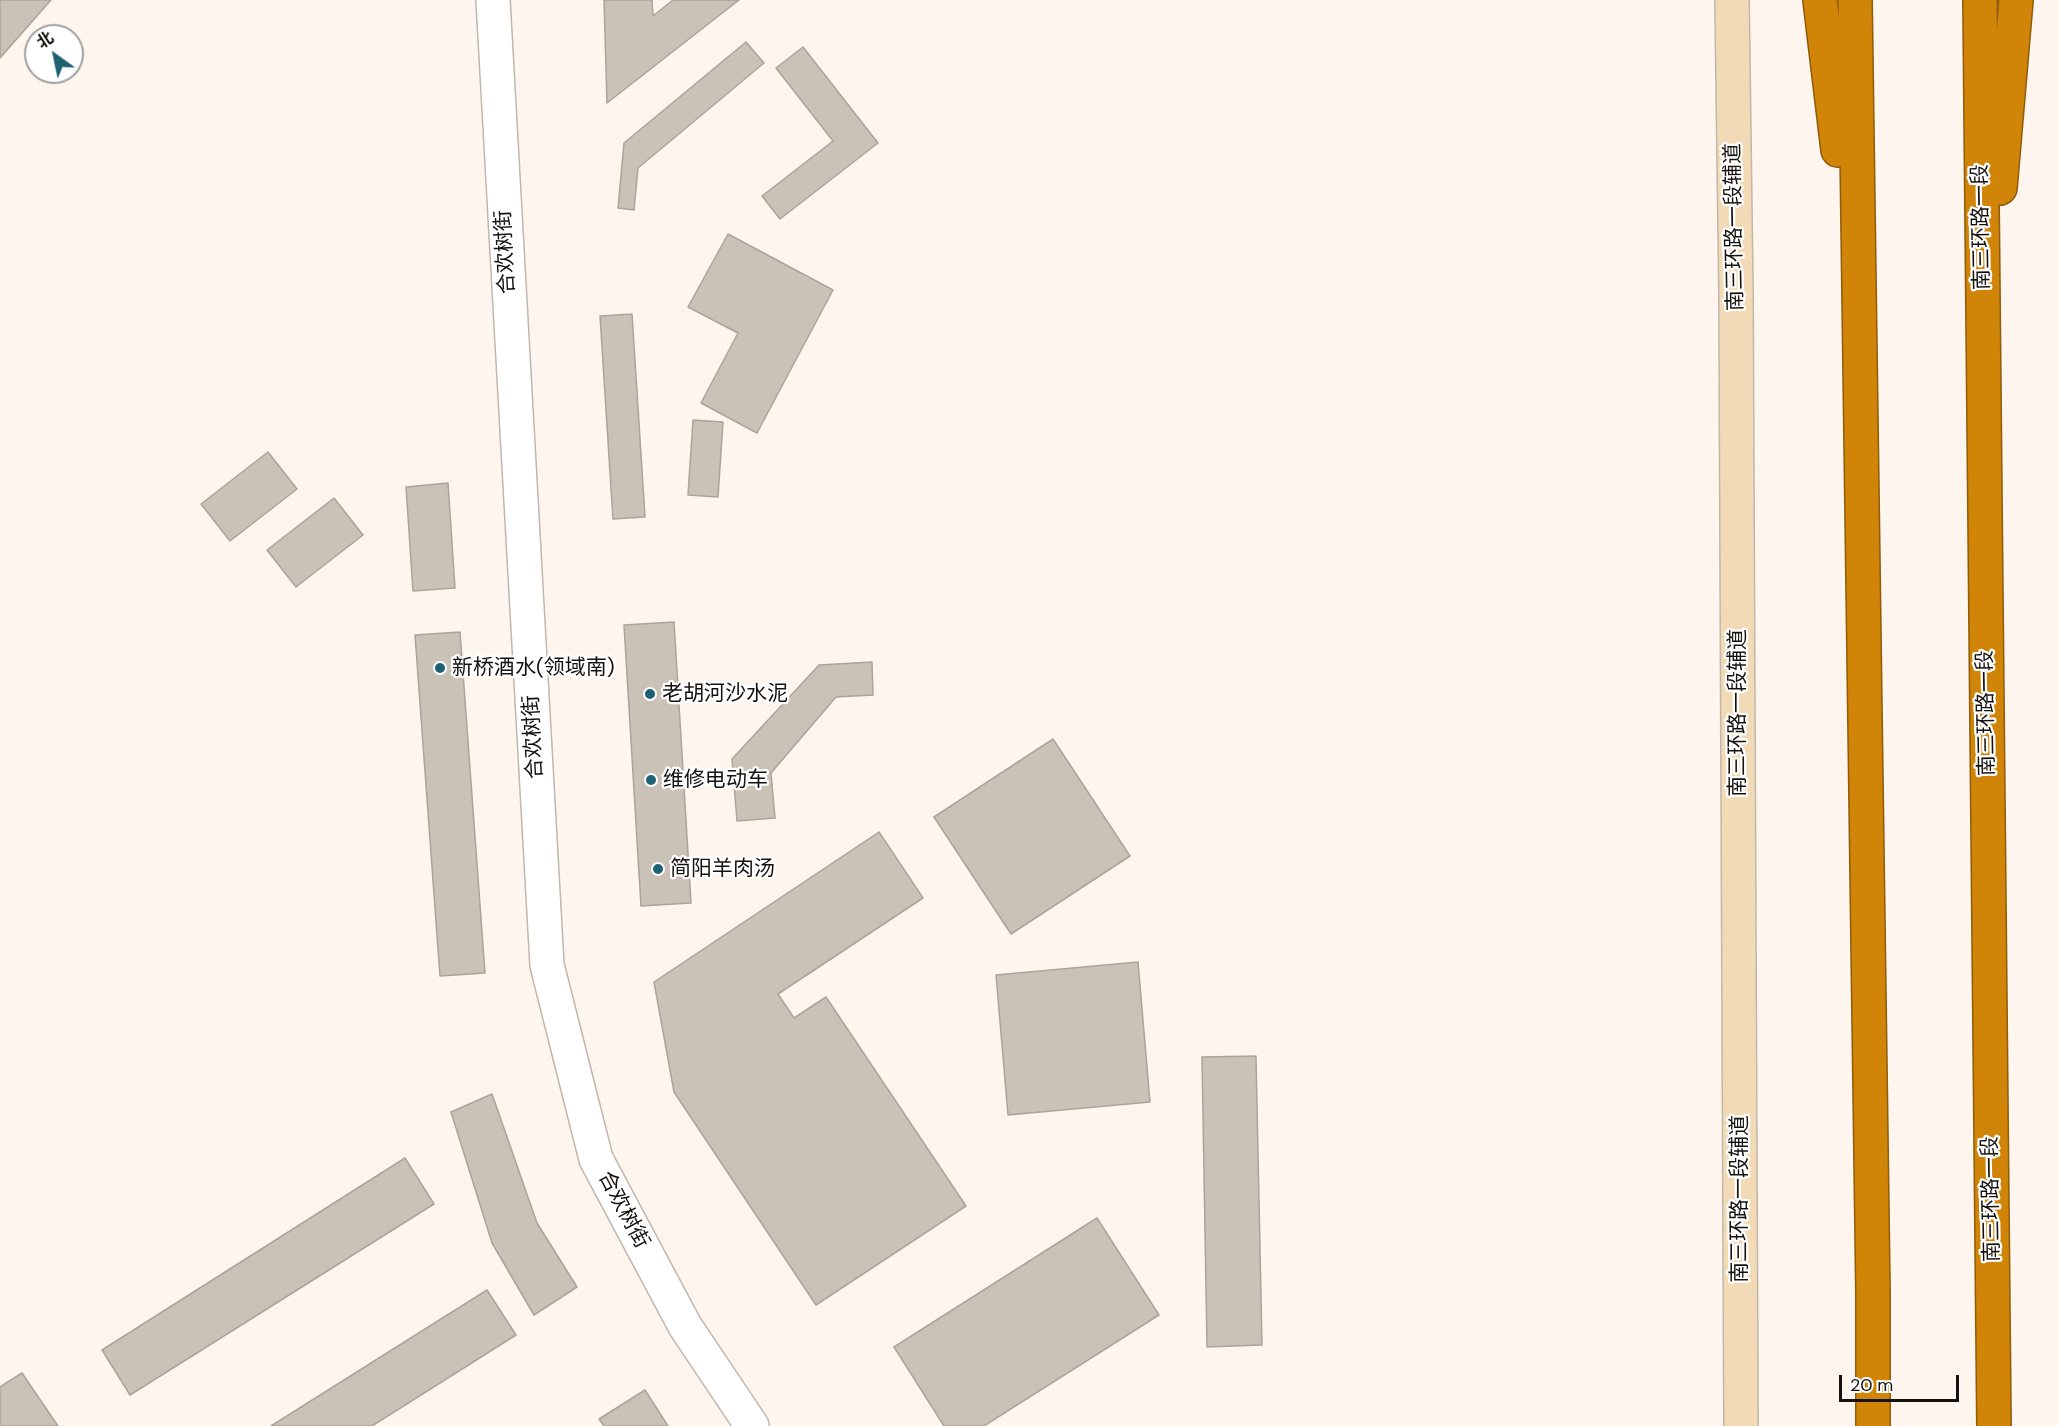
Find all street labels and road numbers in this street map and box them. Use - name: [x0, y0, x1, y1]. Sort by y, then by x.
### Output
- street label: 南三环路一段辅道: [1721, 143, 1749, 311]
- street label: 南三环路一段: [1968, 164, 1996, 290]
- street label: 合欢树街: [491, 209, 521, 295]
- street label: 南三环路一段辅道: [1725, 629, 1751, 797]
- street label: 南三环路一段: [1973, 650, 2001, 776]
- street label: 合欢树街: [519, 694, 549, 780]
- street label: 南三环路一段辅道: [1727, 1115, 1753, 1283]
- street label: 南三环路一段: [1978, 1136, 2006, 1262]
- street label: 合欢树街: [592, 1167, 654, 1253]

